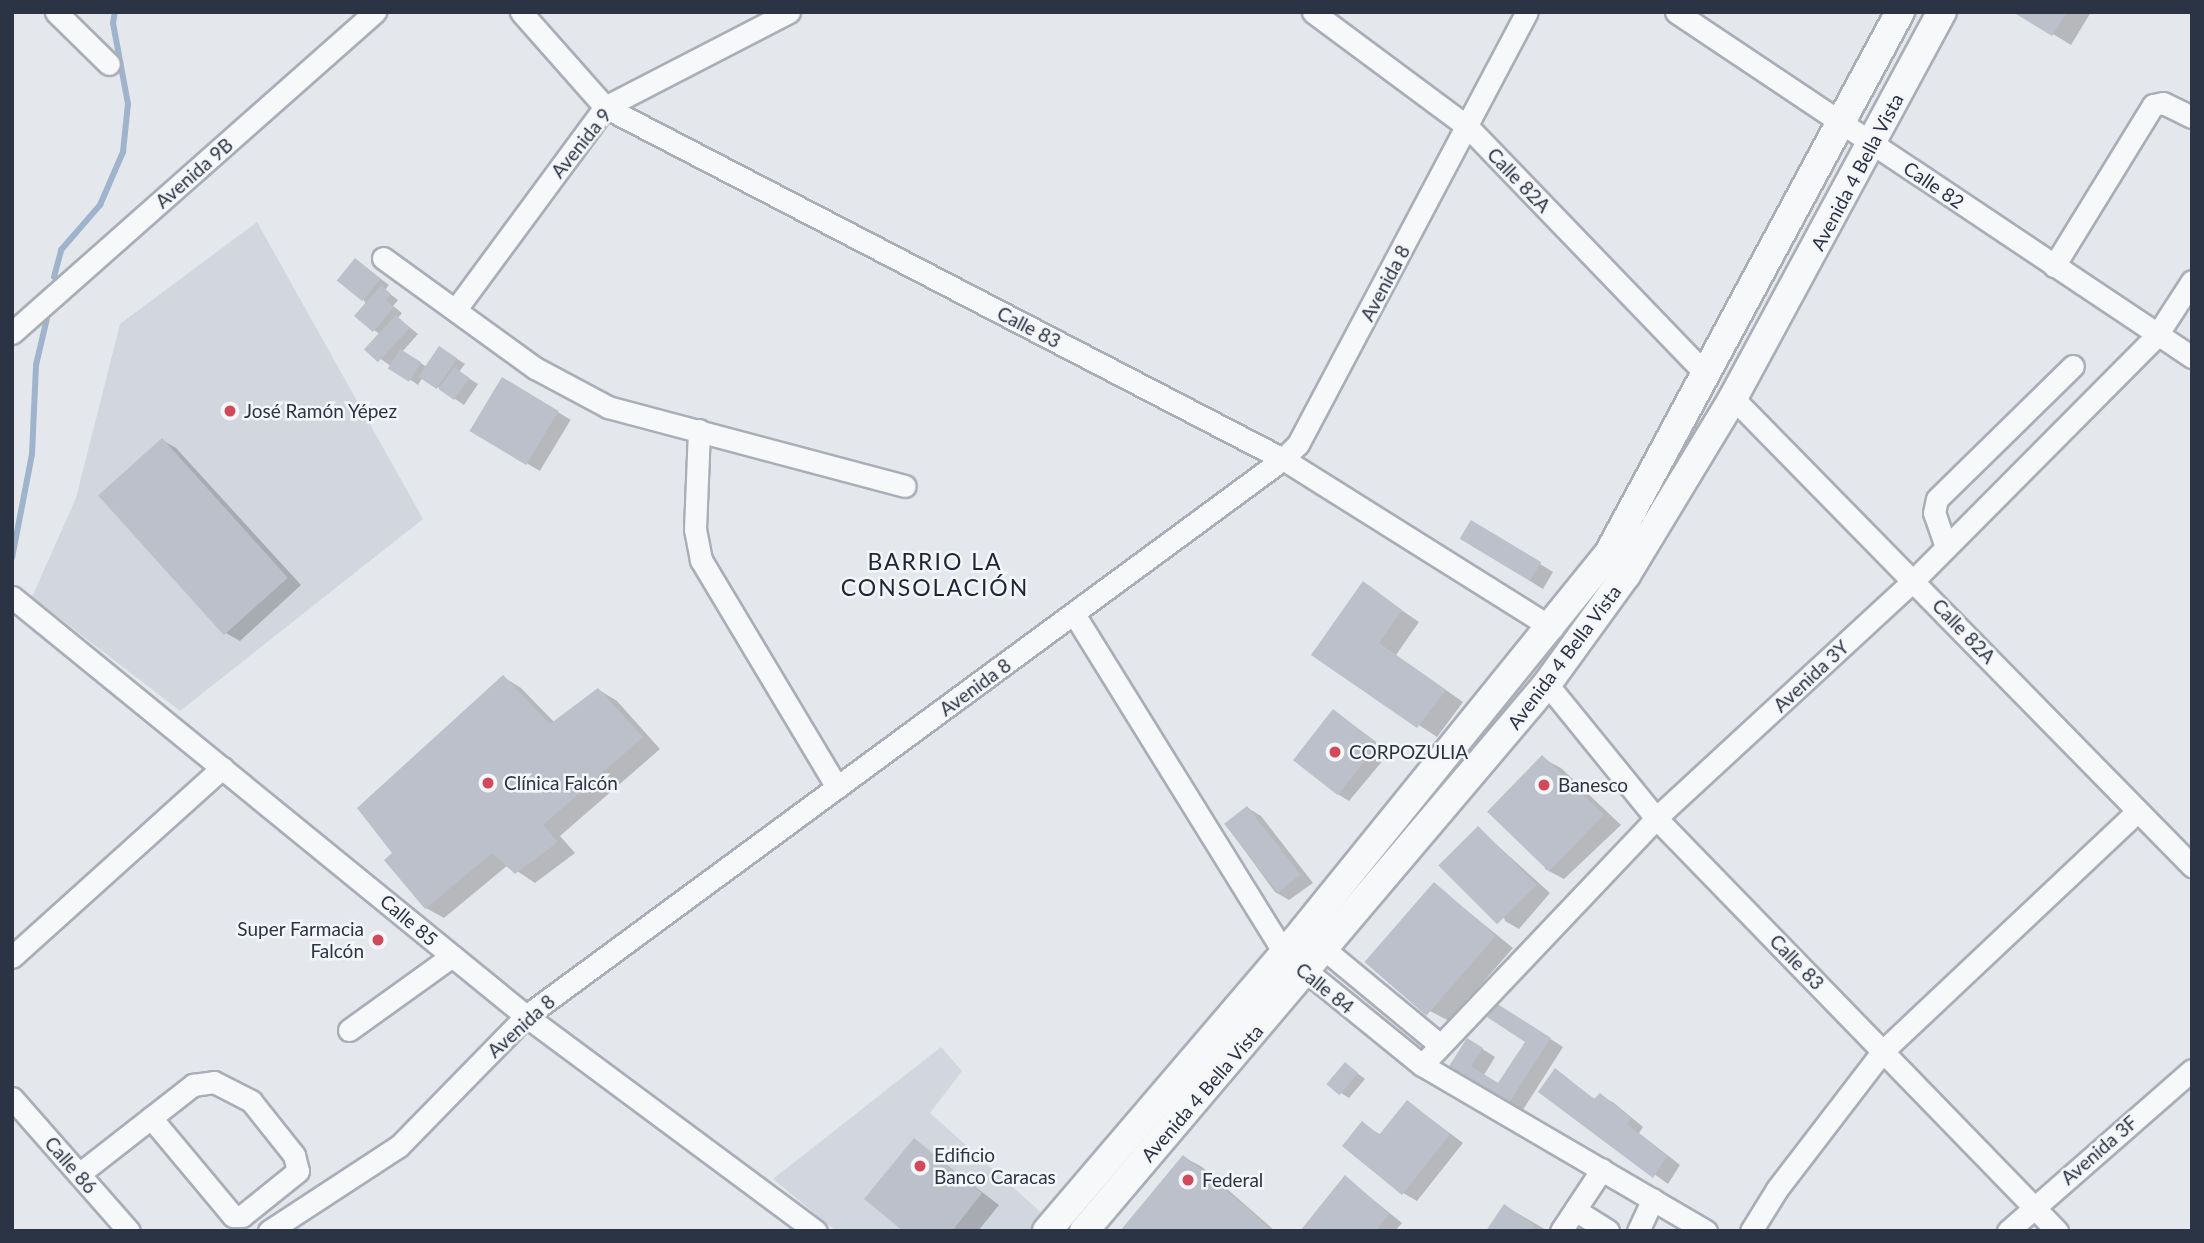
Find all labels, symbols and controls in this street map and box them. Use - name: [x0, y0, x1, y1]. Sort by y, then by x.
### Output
- street label: Avenida 4 Bella Vista: [1806, 89, 1908, 255]
- street label: Avenida 9: [546, 104, 616, 182]
- street label: Avenida 9B: [151, 133, 237, 213]
- street label: Calle 82A: [1483, 143, 1555, 217]
- street label: Calle 82: [1899, 157, 1969, 213]
- street label: Avenida 8: [1355, 241, 1415, 325]
- street label: Calle 83: [994, 301, 1064, 353]
- place label: José Ramón Yépez: [244, 400, 398, 422]
- marker: José Ramón Yépez: [222, 403, 238, 419]
- district label: BARRIO LA CONSOLACIÓN: [842, 547, 1028, 601]
- street label: Avenida 4 Bella Vista: [1502, 580, 1626, 734]
- street label: Calle 82A: [1928, 594, 2000, 668]
- street label: Avenida 3Y: [1769, 635, 1853, 717]
- street label: Avenida 8: [935, 653, 1015, 721]
- place label: CORPOZULIA: [1349, 741, 1468, 763]
- marker: CORPOZULIA: [1327, 744, 1343, 760]
- place label: Clínica Falcón: [504, 772, 618, 794]
- marker: Clínica Falcón: [478, 773, 498, 793]
- place label: Banesco: [1558, 774, 1628, 796]
- marker: Banesco: [1536, 777, 1552, 793]
- street label: Calle 85: [376, 889, 442, 951]
- place label: Super Farmacia Falcón: [237, 918, 364, 962]
- street label: Calle 83: [1765, 930, 1829, 994]
- marker: Super Farmacia Falcón: [370, 932, 386, 948]
- street label: Calle 84: [1291, 958, 1359, 1018]
- street label: Avenida 8: [483, 990, 559, 1062]
- street label: Avenida 4 Bella Vista: [1136, 1019, 1268, 1167]
- street label: Avenida 3F: [2056, 1111, 2142, 1189]
- street label: Calle 86: [40, 1132, 102, 1198]
- place label: Edificio Banco Caracas: [934, 1144, 1056, 1188]
- marker: Edificio Banco Caracas: [912, 1158, 928, 1174]
- place label: Federal: [1202, 1169, 1263, 1191]
- marker: Federal: [1180, 1172, 1196, 1188]

